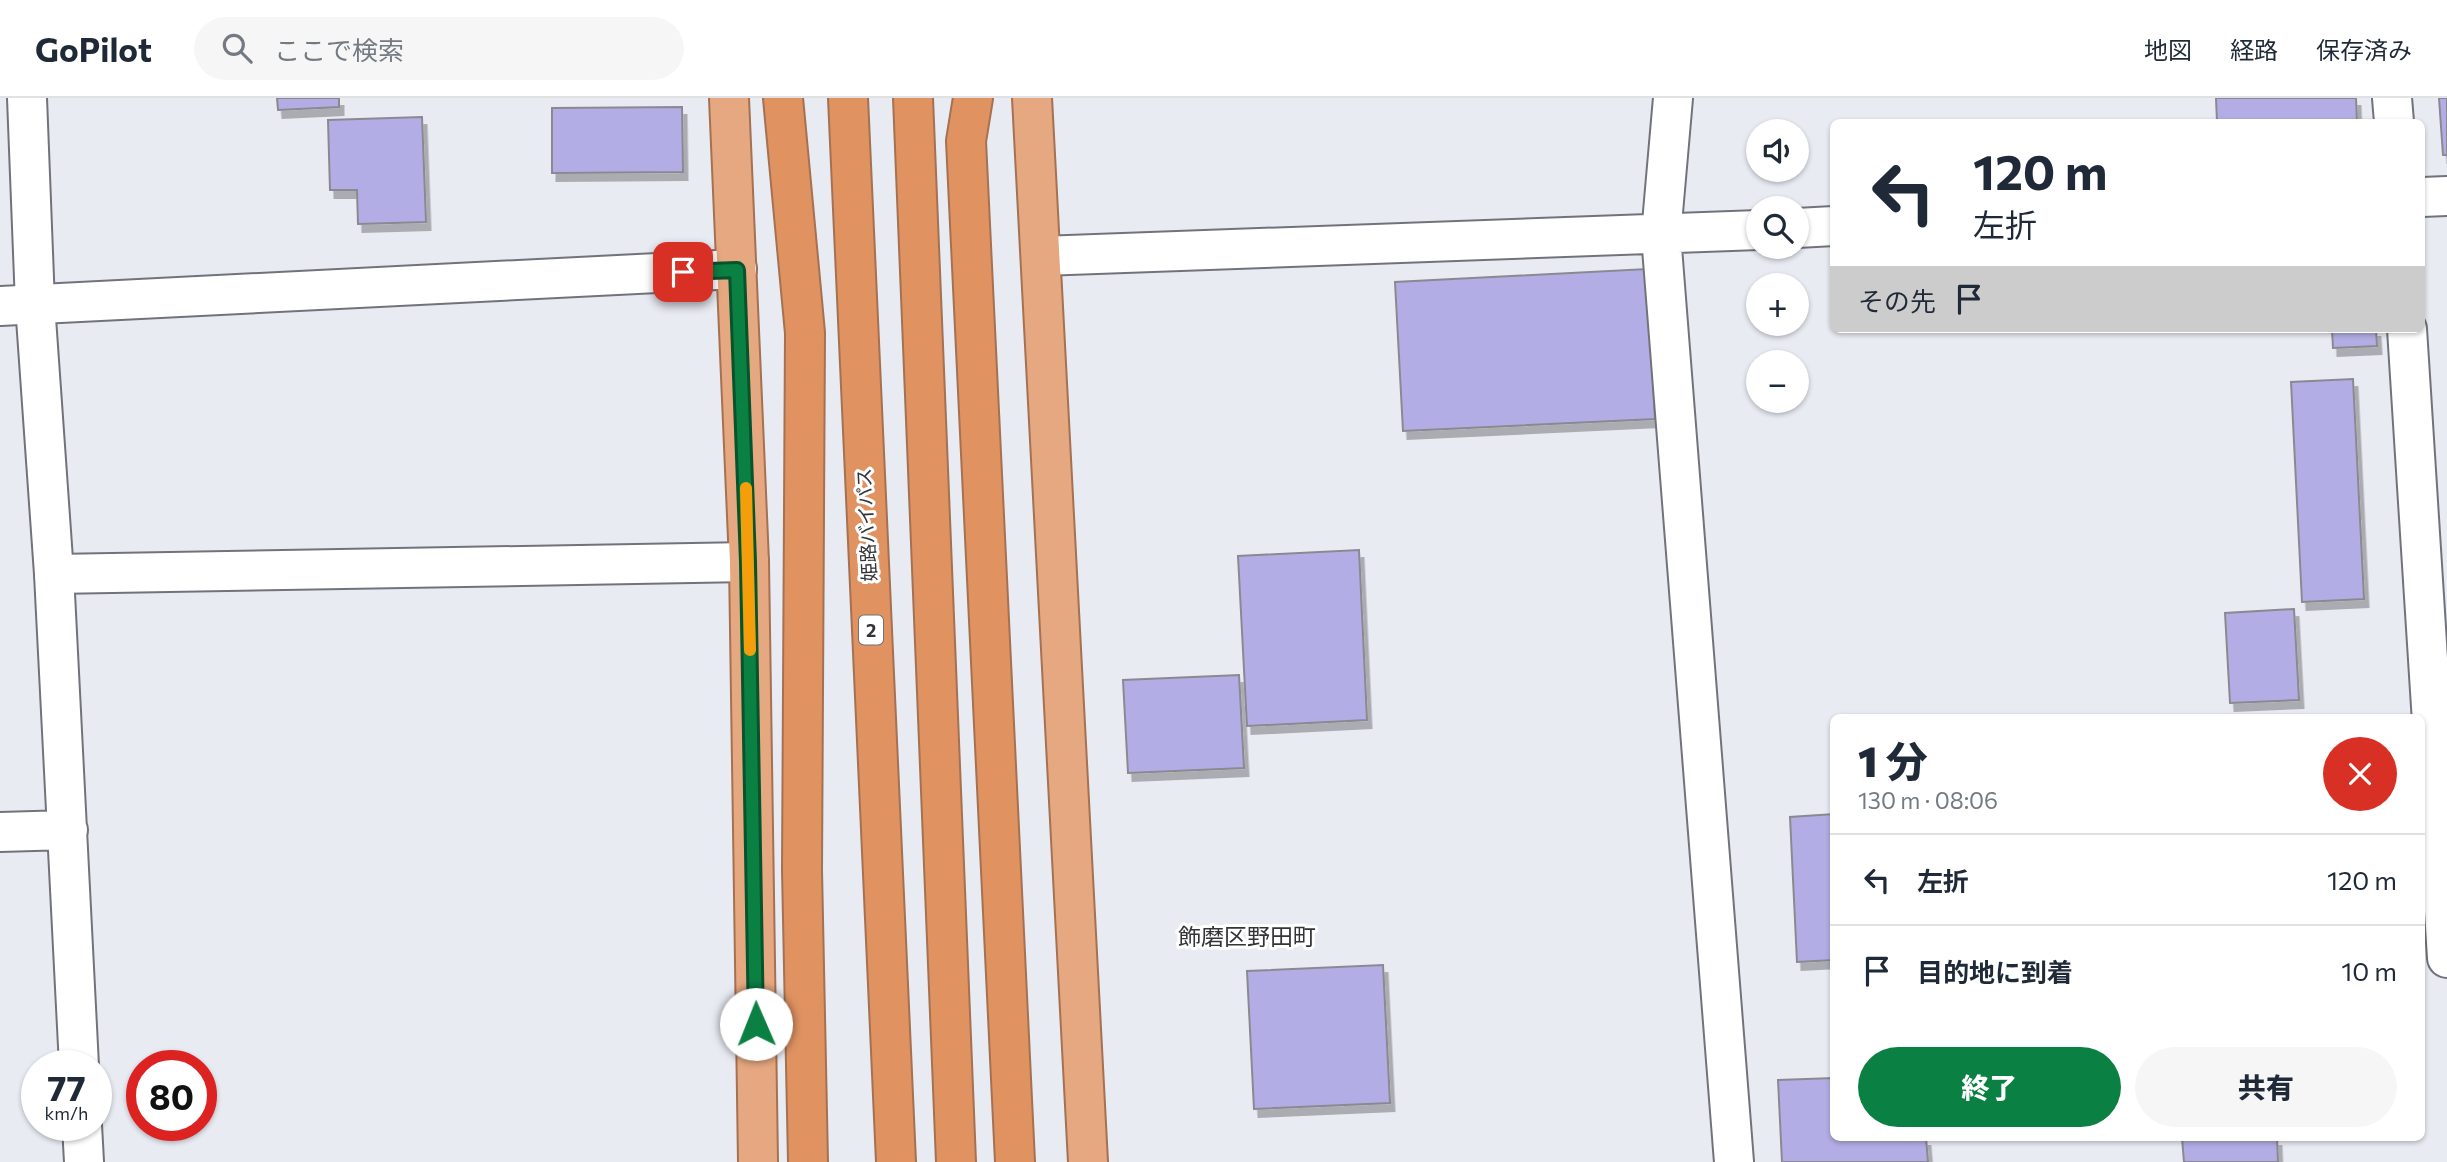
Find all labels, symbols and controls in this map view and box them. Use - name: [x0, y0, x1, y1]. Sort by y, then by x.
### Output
- search box: [194, 17, 684, 80]
- text: GoPilot: [35, 28, 152, 69]
- icon: search: [218, 29, 256, 67]
- text: ここで検索: [274, 34, 404, 65]
- text: 地図: [2144, 35, 2192, 64]
- text: 経路: [2230, 35, 2278, 64]
- text: 保存済み: [2316, 35, 2412, 64]
- map controls: [1746, 119, 1809, 413]
- button: sound: [1746, 119, 1809, 182]
- text: 120 m: [1973, 140, 2107, 200]
- icon: left: [1858, 147, 1949, 238]
- button: search: [1746, 196, 1809, 259]
- text: 左折: [1973, 204, 2037, 244]
- pin: [653, 242, 713, 302]
- icon: arrive: [664, 253, 702, 291]
- button: +: [1746, 273, 1809, 336]
- icon: arrive: [1950, 280, 1988, 318]
- text: その先: [1858, 285, 1936, 316]
- button: −: [1746, 350, 1809, 413]
- street label: 姫路バイパス: [852, 468, 880, 582]
- road number: 2: [859, 616, 883, 644]
- text: 1 分: [1858, 734, 1928, 786]
- button: close: [2323, 737, 2397, 811]
- text: 130 m · 08:06: [1858, 786, 1998, 814]
- icon: left: [1858, 861, 1896, 899]
- text: 120 m: [2327, 864, 2397, 895]
- text: 左折: [1917, 865, 1969, 896]
- district label: 飾磨区野田町: [1178, 922, 1316, 950]
- icon: arrive: [1858, 952, 1896, 990]
- text: 10 m: [2341, 955, 2397, 986]
- text: 目的地に到着: [1917, 956, 2073, 987]
- position arrow: [719, 987, 793, 1061]
- button: 終了: [1858, 1047, 2121, 1127]
- button: 共有: [2135, 1047, 2397, 1127]
- speed limit sign: 80: [126, 1050, 217, 1141]
- text: 77: [47, 1065, 86, 1108]
- text: km/h: [45, 1102, 88, 1124]

